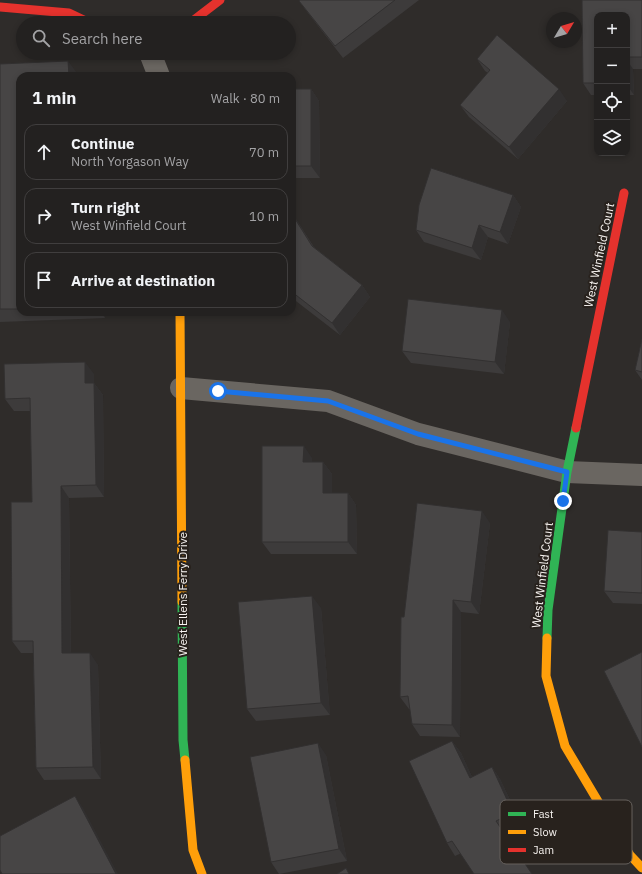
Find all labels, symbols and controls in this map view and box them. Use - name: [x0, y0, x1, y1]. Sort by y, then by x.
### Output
- north arrow: [546, 12, 582, 48]
- map controls: [594, 12, 630, 156]
- button: +: [594, 12, 630, 48]
- search box: [16, 16, 296, 60]
- icon: search: [30, 27, 52, 49]
- text: Search here: [62, 29, 142, 48]
- button: −: [594, 48, 630, 84]
- button: locate: [594, 84, 630, 120]
- text: 1 min: [32, 87, 76, 109]
- text: Walk · 80 m: [211, 90, 280, 107]
- button: layers: [594, 120, 630, 156]
- text: Continue: [71, 134, 135, 153]
- icon: ahead: [33, 141, 55, 163]
- text: 70 m: [249, 144, 279, 161]
- text: North Yorgason Way: [71, 153, 189, 170]
- text: Turn right: [71, 198, 140, 217]
- street label: West Winfield Court: [581, 201, 617, 309]
- icon: right: [33, 205, 55, 227]
- text: 10 m: [249, 208, 279, 225]
- text: West Winfield Court: [71, 217, 186, 234]
- icon: arrive: [33, 269, 55, 291]
- text: Arrive at destination: [71, 271, 215, 290]
- route start: [209, 382, 227, 400]
- route end: [554, 492, 572, 510]
- street label: West Winfield Court: [528, 521, 556, 629]
- street label: West Ellens Ferry Drive: [175, 532, 190, 656]
- legend: [500, 800, 632, 864]
- text: Fast: [533, 807, 554, 821]
- text: Slow: [533, 825, 557, 839]
- text: Jam: [533, 843, 554, 857]

